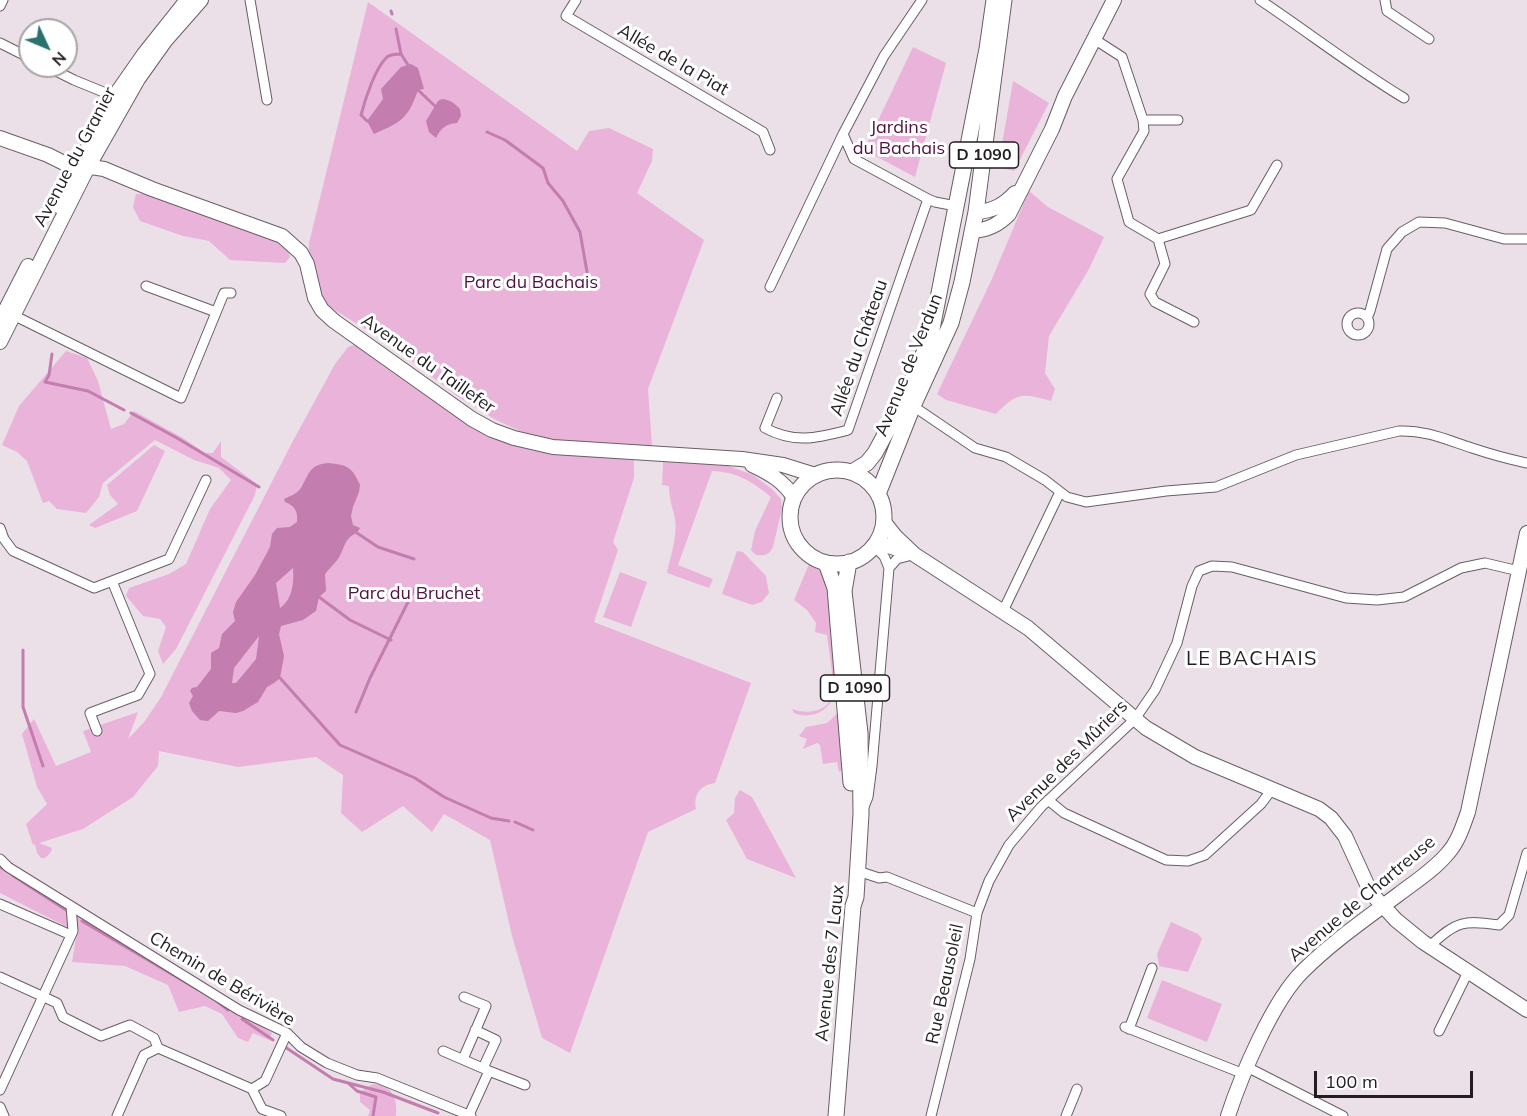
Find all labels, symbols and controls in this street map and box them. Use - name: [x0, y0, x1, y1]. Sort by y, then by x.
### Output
- north arrow: [18, 18, 78, 78]
- street label: Allée de la Piat: [614, 20, 732, 100]
- text: N: [48, 48, 71, 70]
- street label: Avenue du Granier: [29, 84, 121, 230]
- park label: Jardins du Bachais: [853, 117, 945, 160]
- road number: D 1090: [950, 142, 1018, 168]
- park label: Parc du Bachais: [464, 272, 598, 294]
- street label: Allée du Château: [826, 277, 892, 419]
- street label: Avenue de Verdun: [870, 290, 948, 440]
- street label: Avenue du Taillefer: [357, 310, 499, 418]
- park label: Parc du Bruchet: [348, 583, 480, 605]
- district label: LE BACHAIS: [1186, 647, 1318, 671]
- road number: D 1090: [820, 675, 890, 701]
- street label: Avenue des Mûriers: [1002, 696, 1132, 826]
- street label: Avenue de Chartreuse: [1284, 831, 1440, 967]
- street label: Avenue des 7 Laux: [811, 883, 849, 1043]
- street label: Rue Beausoleil: [922, 922, 968, 1046]
- street label: Chemin de Bérivière: [145, 927, 299, 1031]
- scale bar: [1317, 1059, 1476, 1097]
- text: 100 m: [1325, 1070, 1378, 1093]

